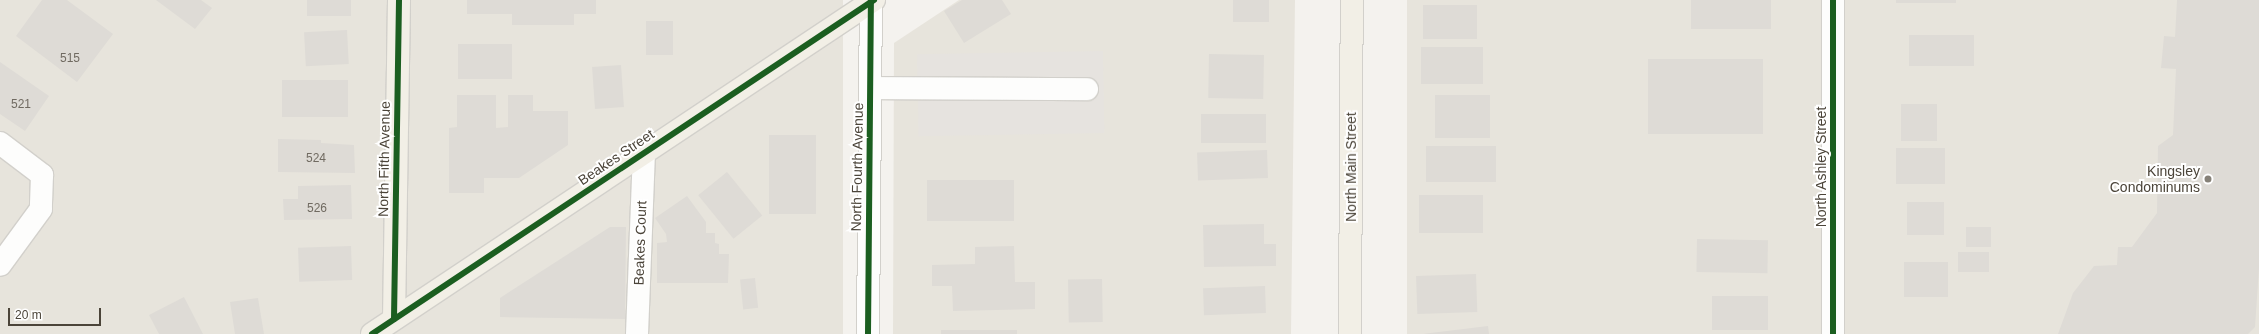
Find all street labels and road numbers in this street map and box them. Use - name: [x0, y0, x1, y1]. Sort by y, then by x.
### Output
- street label: North Fifth Avenue: [375, 101, 393, 217]
- street label: North Fourth Avenue: [847, 102, 867, 232]
- street label: North Ashley Street: [1813, 106, 1829, 228]
- street label: North Main Street: [1343, 112, 1359, 222]
- street label: Beakes Street: [575, 125, 657, 189]
- street label: Beakes Court: [630, 200, 650, 286]

